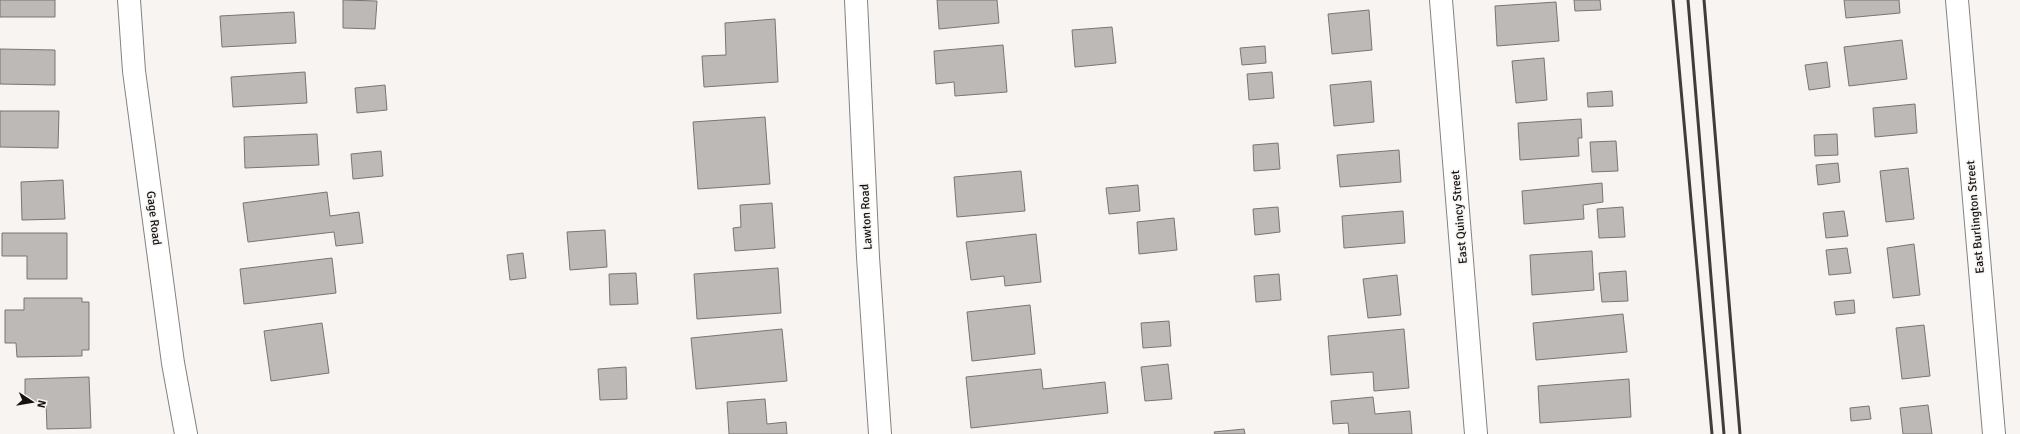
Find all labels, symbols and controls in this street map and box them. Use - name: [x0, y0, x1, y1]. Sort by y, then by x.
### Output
- street label: East Burlington Street: [1963, 160, 1988, 274]
- street label: East Quincy Street: [1448, 169, 1471, 265]
- street label: Lawton Road: [857, 184, 876, 250]
- street label: Gage Road: [143, 190, 164, 246]
- north arrow: [12, 382, 52, 422]
- text: N: [34, 399, 48, 409]

